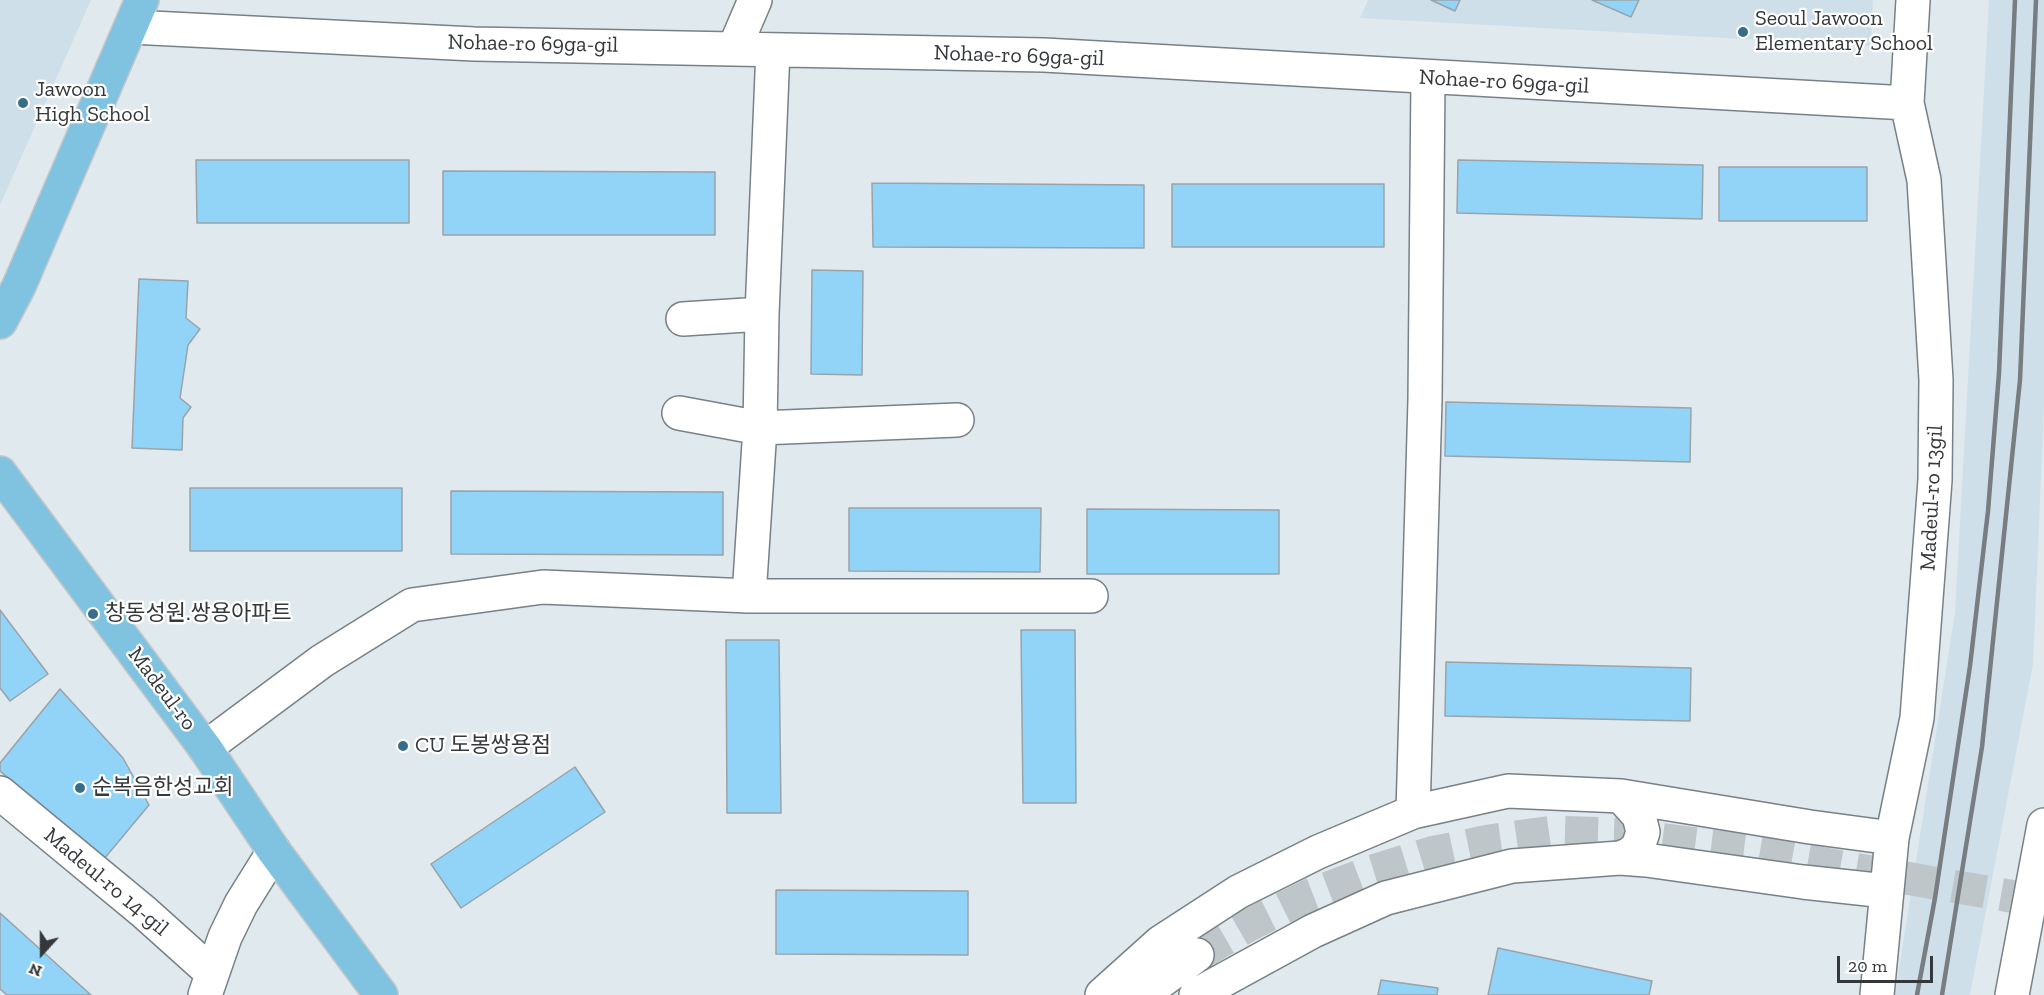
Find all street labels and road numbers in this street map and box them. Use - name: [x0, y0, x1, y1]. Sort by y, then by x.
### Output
- street label: Nohae-ro 69ga-gil: [447, 29, 619, 59]
- street label: Nohae-ro 69ga-gil: [933, 40, 1105, 72]
- street label: Nohae-ro 69ga-gil: [1418, 64, 1590, 100]
- street label: Madeul-ro 13gil: [1915, 424, 1949, 572]
- street label: Madeul-ro: [122, 642, 202, 736]
- street label: Madeul-ro 14-gil: [38, 822, 174, 942]

